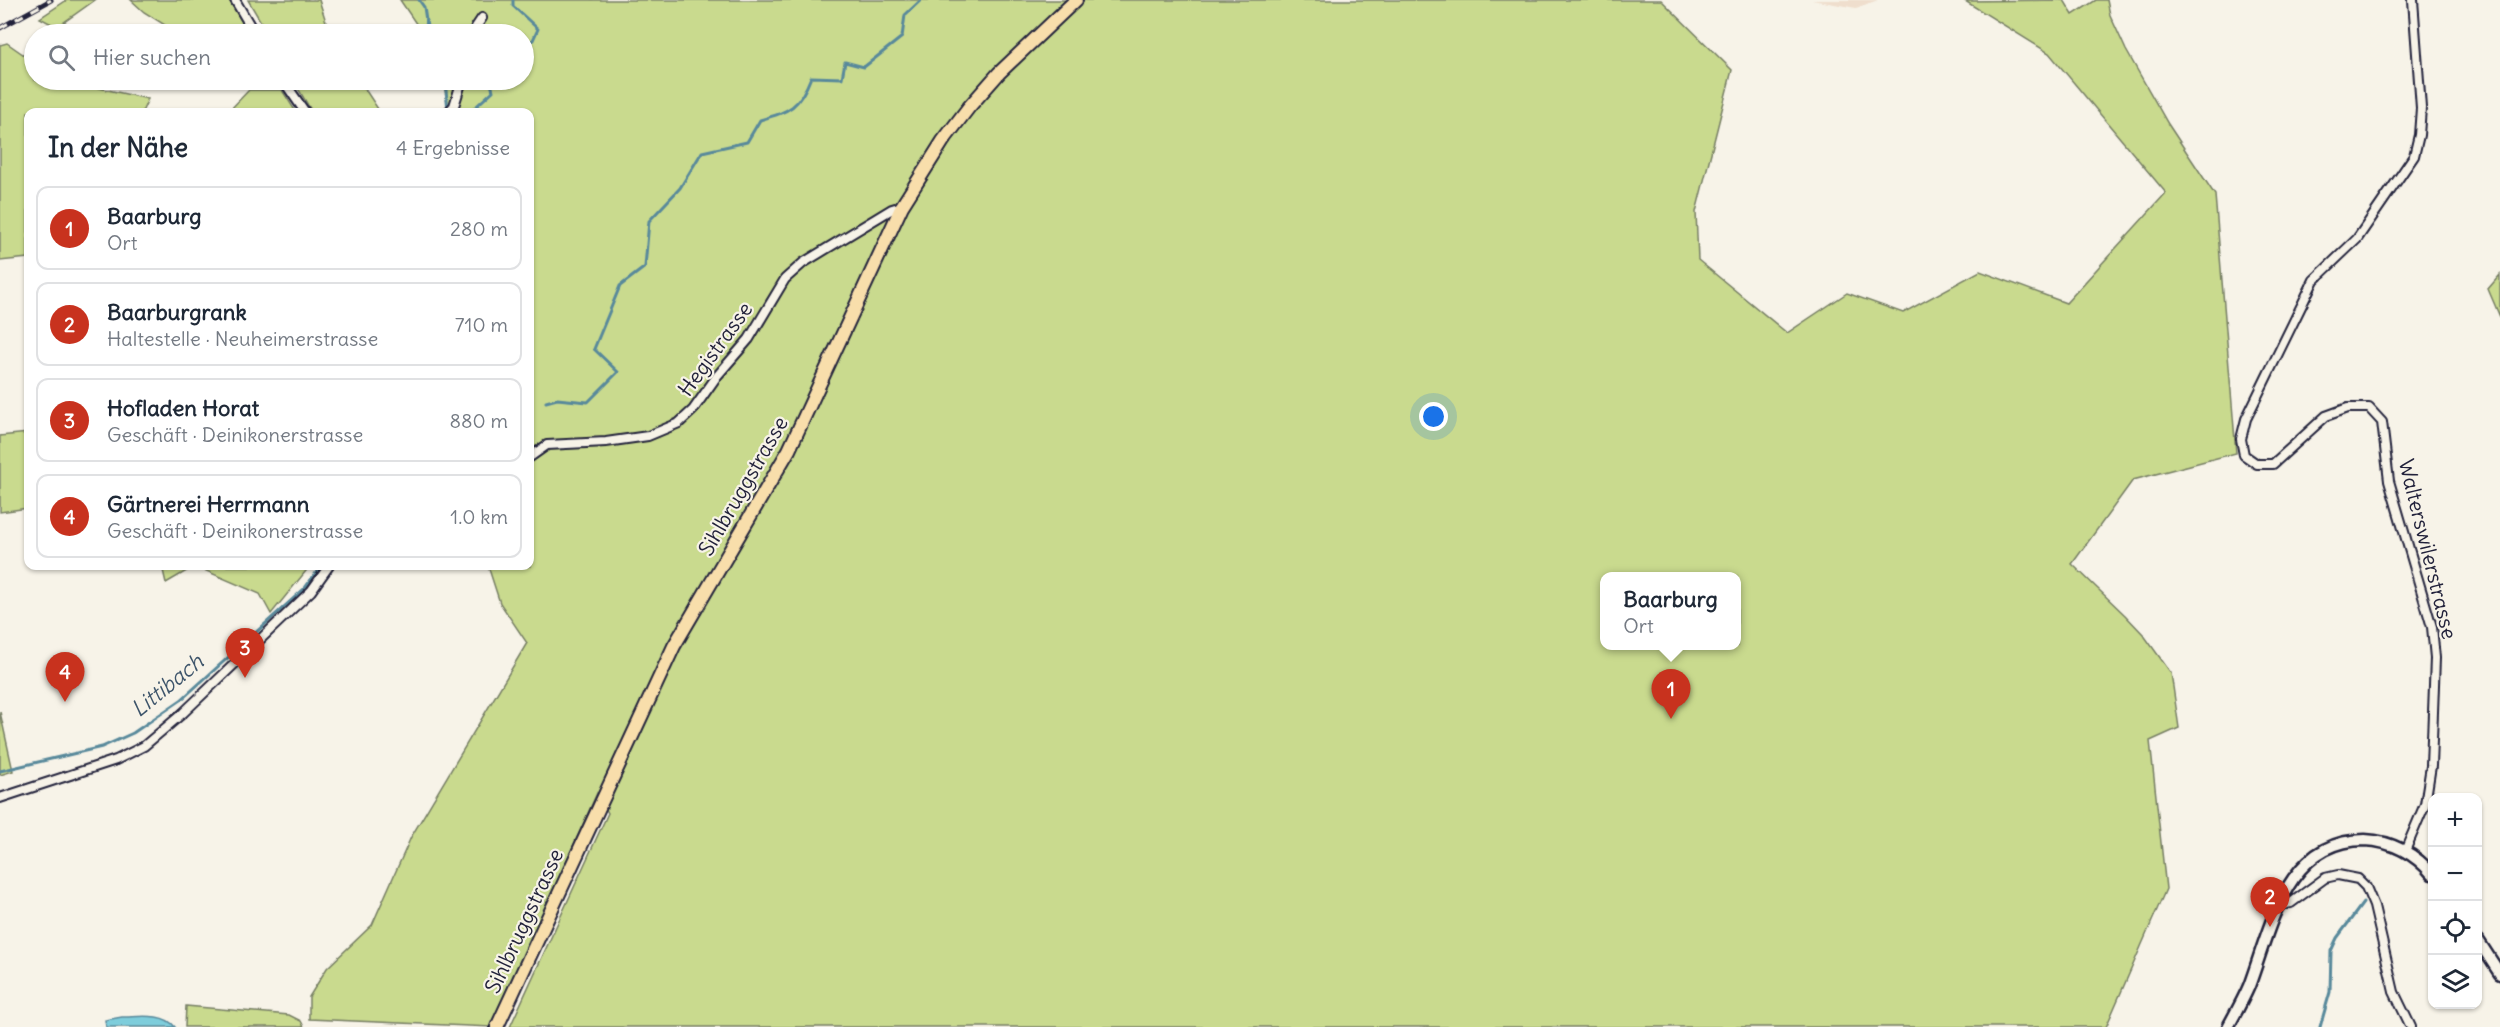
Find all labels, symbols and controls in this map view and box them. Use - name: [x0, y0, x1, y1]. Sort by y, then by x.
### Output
- search box: [24, 24, 534, 90]
- icon: search: [45, 41, 78, 74]
- text: Hier suchen: [93, 43, 211, 71]
- text: In der Nähe: [48, 131, 188, 164]
- text: 4 Ergebnisse: [396, 135, 510, 160]
- text: Baarburg: [107, 202, 201, 230]
- text: 1: [66, 216, 73, 241]
- text: 280 m: [450, 216, 508, 241]
- text: Ort: [107, 230, 137, 255]
- street label: Hegistrasse: [672, 297, 758, 401]
- text: Baarburgrank: [107, 298, 247, 326]
- text: 2: [64, 312, 75, 337]
- text: 710 m: [455, 312, 508, 337]
- text: Haltestelle · Neuheimerstrasse: [107, 326, 378, 351]
- text: Hofladen Horat: [107, 394, 259, 422]
- your location: [1419, 402, 1448, 431]
- text: 3: [64, 408, 75, 433]
- text: 880 m: [450, 408, 508, 433]
- street label: Sihlbruggstrasse: [692, 412, 794, 560]
- text: Geschäft · Deinikonerstrasse: [107, 422, 363, 447]
- street label: Walterswilerstrasse: [2393, 456, 2463, 642]
- text: Gärtnerei Herrmann: [107, 490, 310, 518]
- text: 4: [64, 504, 75, 529]
- text: 1.0 km: [450, 504, 508, 529]
- text: Geschäft · Deinikonerstrasse: [107, 518, 363, 543]
- popup: [1600, 572, 1741, 650]
- text: Baarburg: [1623, 585, 1718, 613]
- text: Ort: [1623, 613, 1654, 638]
- pin: 3: [226, 628, 264, 678]
- water label: Littibach: [125, 647, 210, 723]
- pin: 4: [46, 652, 84, 702]
- pin: 1: [1652, 670, 1690, 719]
- map controls: [2428, 793, 2482, 1009]
- button: +: [2428, 793, 2482, 847]
- street label: Sihlbruggstrasse: [479, 844, 569, 998]
- button: −: [2428, 847, 2482, 901]
- pin: 2: [2250, 878, 2290, 927]
- button: locate: [2428, 901, 2482, 955]
- button: layers: [2428, 955, 2482, 1009]

